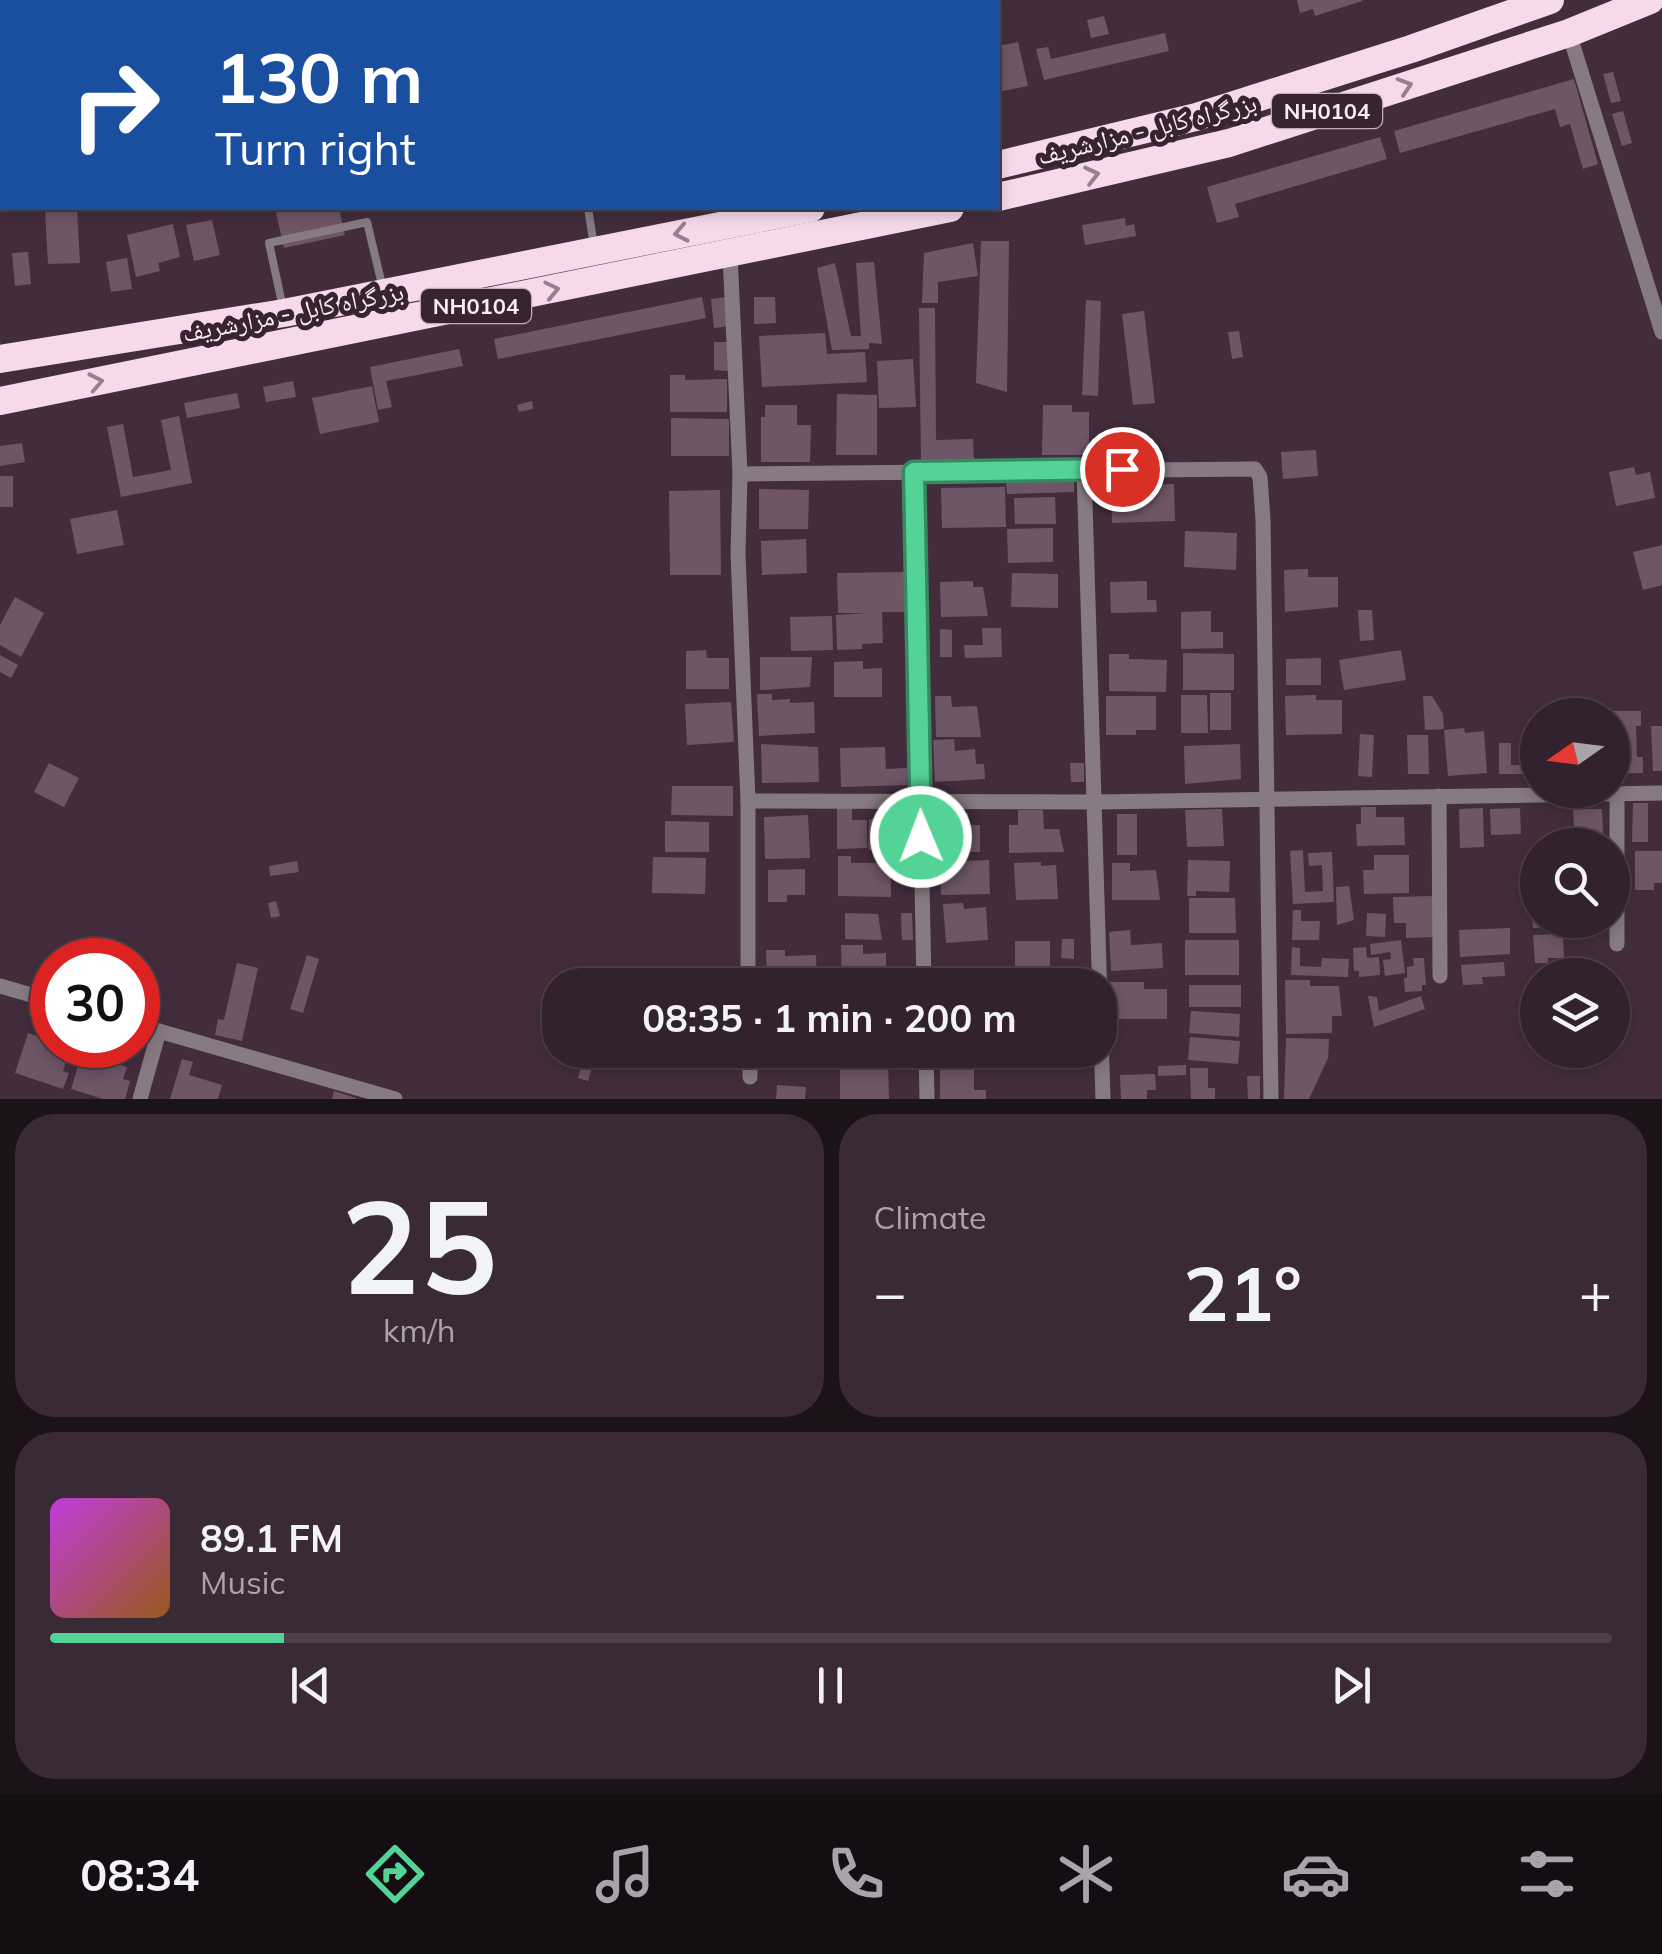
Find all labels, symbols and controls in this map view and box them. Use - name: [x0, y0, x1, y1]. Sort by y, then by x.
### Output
- text: 130 m: [215, 33, 423, 121]
- icon: right: [50, 40, 180, 170]
- one-way arrow: [1396, 77, 1413, 98]
- street label: بزرگراه کابل - مزارشریف: [1034, 86, 1260, 172]
- road number: NH0104: [1272, 94, 1382, 128]
- text: Turn right: [215, 120, 416, 176]
- one-way arrow: [1084, 166, 1101, 187]
- one-way arrow: [673, 222, 690, 243]
- street label: بزرگراه کابل - مزارشریف: [180, 275, 406, 349]
- one-way arrow: [543, 281, 560, 302]
- road number: NH0104: [421, 289, 531, 323]
- one-way arrow: [87, 372, 104, 393]
- pin: [1080, 427, 1165, 512]
- icon: arrive: [1095, 442, 1150, 497]
- north arrow: [1520, 698, 1630, 808]
- map controls: [1520, 698, 1630, 1068]
- position arrow: [869, 785, 973, 889]
- button: search: [1520, 828, 1630, 938]
- speed limit sign: 30: [30, 938, 160, 1068]
- button: layers: [1520, 958, 1630, 1068]
- text: 08:35 · 1 min · 200 m: [642, 994, 1017, 1042]
- text: 25: [341, 1163, 497, 1327]
- text: Climate: [874, 1197, 986, 1237]
- text: 21°: [1184, 1246, 1302, 1340]
- text: −: [874, 1258, 907, 1327]
- text: +: [1579, 1258, 1612, 1327]
- text: km/h: [383, 1310, 455, 1350]
- text: 89.1 FM: [200, 1514, 343, 1562]
- text: Music: [200, 1562, 285, 1602]
- icon: previous: [283, 1658, 338, 1713]
- icon: pause: [803, 1658, 858, 1713]
- icon: next: [1324, 1658, 1379, 1713]
- icon: directions: [360, 1839, 430, 1909]
- icon: music: [590, 1839, 660, 1909]
- icon: phone: [821, 1839, 891, 1909]
- icon: climate: [1051, 1839, 1121, 1909]
- icon: car: [1281, 1839, 1351, 1909]
- icon: filters: [1512, 1839, 1582, 1909]
- text: 08:34: [80, 1846, 199, 1902]

